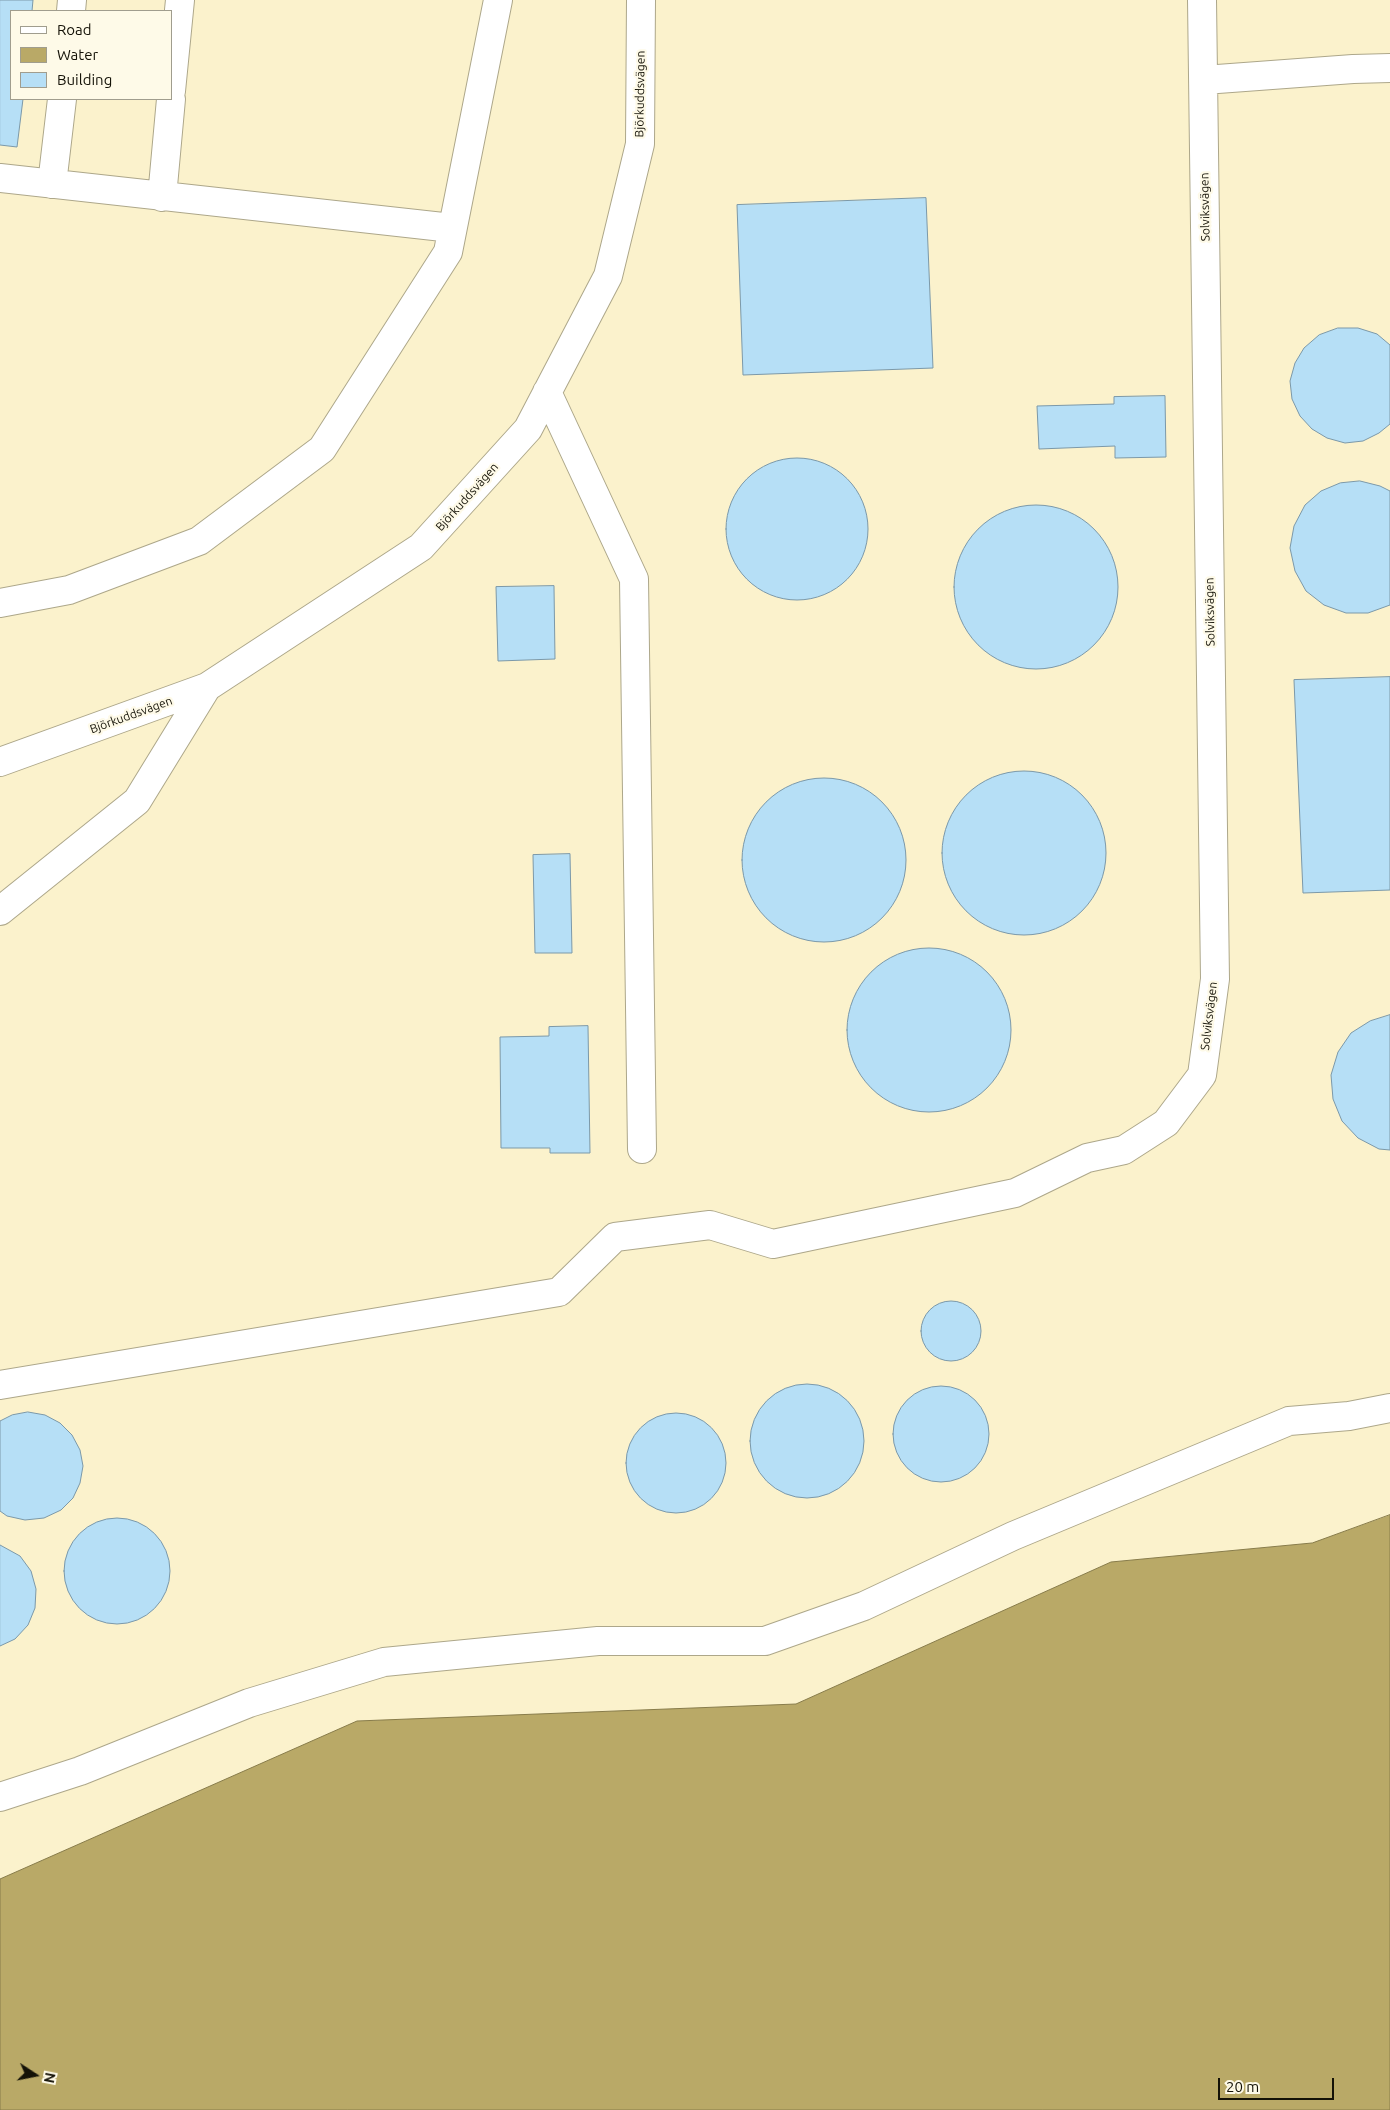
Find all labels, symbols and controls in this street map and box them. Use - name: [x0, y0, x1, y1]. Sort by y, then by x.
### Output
- legend: [10, 10, 172, 100]
- text: Road: [57, 21, 92, 38]
- text: Water: [57, 46, 98, 63]
- street label: Björkuddsvägen: [632, 51, 648, 137]
- text: Building: [57, 71, 112, 88]
- street label: Solviksvägen: [1197, 172, 1213, 242]
- street label: Björkuddsvägen: [433, 460, 501, 534]
- street label: Solviksvägen: [1202, 577, 1218, 647]
- street label: Björkuddsvägen: [88, 693, 174, 737]
- street label: Solviksvägen: [1198, 981, 1220, 1051]
- north arrow: [10, 2050, 60, 2100]
- scale bar: [1220, 2068, 1336, 2100]
- text: N: [41, 2071, 59, 2085]
- text: 20 m: [1226, 2078, 1259, 2095]

